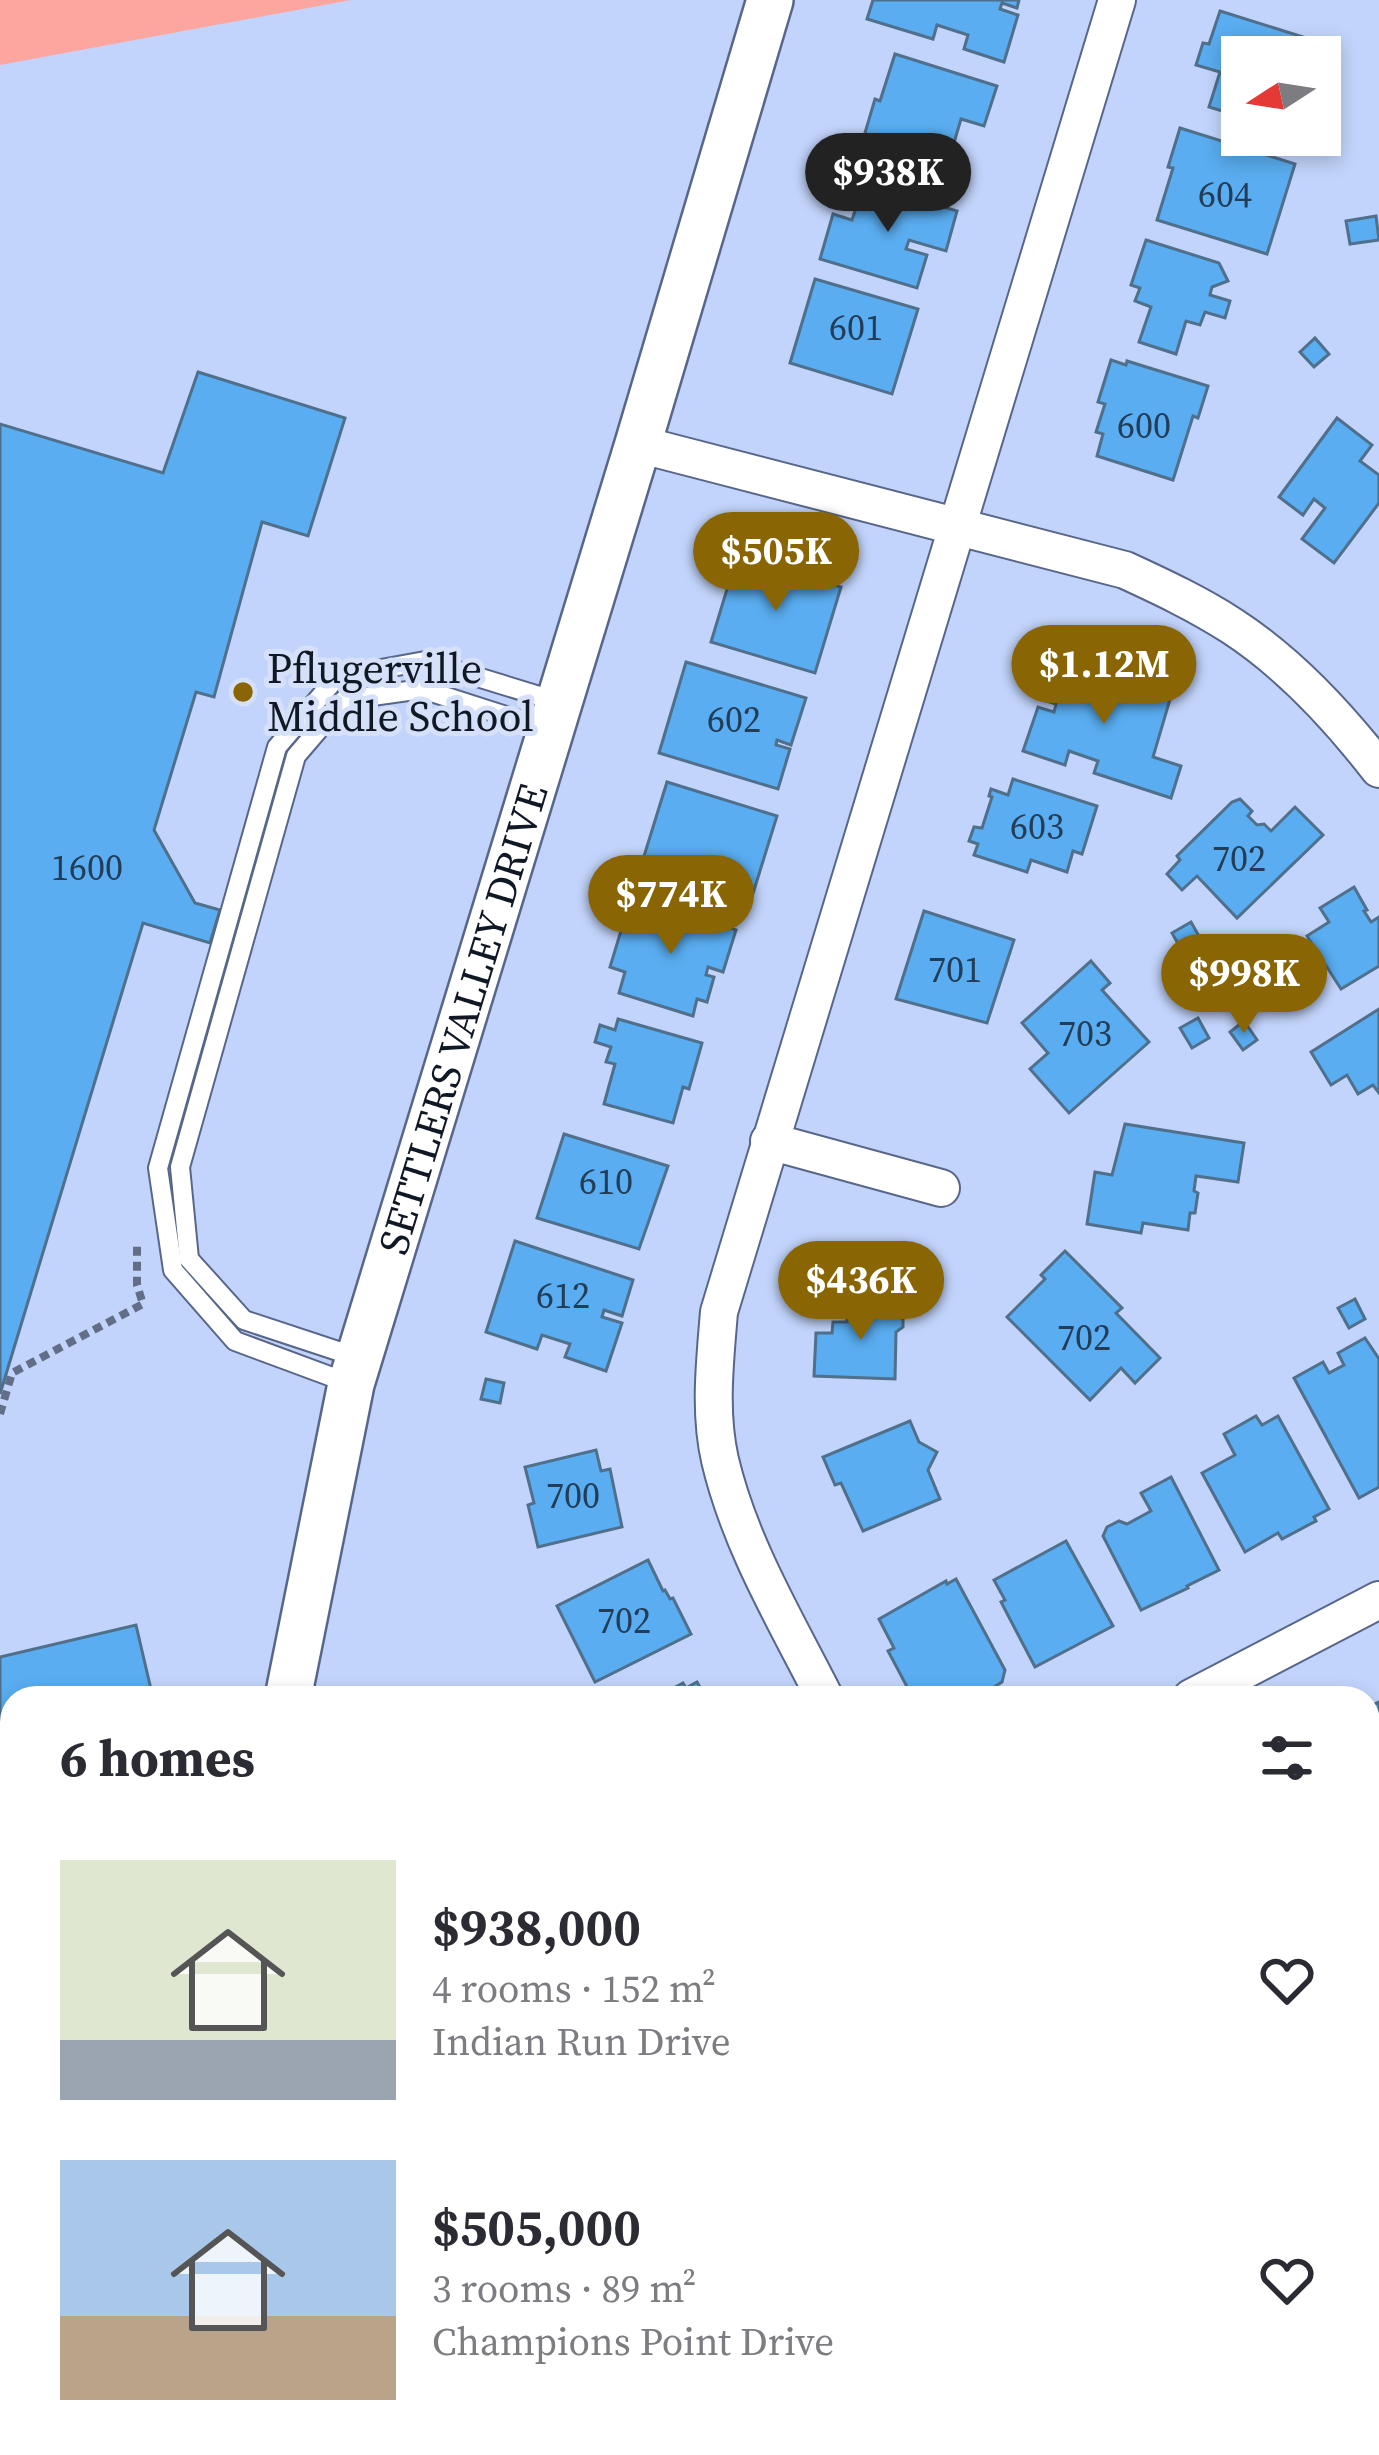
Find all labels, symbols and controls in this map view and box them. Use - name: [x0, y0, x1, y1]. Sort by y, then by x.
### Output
- north arrow: [1221, 36, 1341, 156]
- map controls: [1221, 36, 1341, 156]
- pin: $938K: [804, 133, 972, 235]
- text: $938K: [832, 145, 944, 198]
- house number: 604: [1198, 170, 1252, 219]
- house number: 601: [829, 303, 883, 352]
- house number: 600: [1117, 401, 1171, 450]
- pin: $505K: [692, 512, 860, 614]
- text: $505K: [720, 524, 832, 577]
- pin: $1.12M: [1006, 625, 1202, 727]
- text: $1.12M: [1038, 637, 1170, 690]
- place label: Pflugerville Middle School: [267, 639, 534, 745]
- marker: Pflugerville Middle School: [230, 679, 256, 705]
- house number: 602: [707, 695, 761, 744]
- street label: SETTLERS VALLEY DRIVE: [363, 777, 562, 1261]
- house number: 603: [1010, 802, 1064, 851]
- house number: 702: [1212, 834, 1266, 883]
- house number: 1600: [51, 843, 123, 892]
- pin: $774K: [587, 855, 755, 957]
- text: $774K: [615, 867, 727, 920]
- pin: $998K: [1160, 934, 1328, 1036]
- house number: 701: [928, 945, 982, 994]
- text: $998K: [1188, 946, 1300, 999]
- house number: 703: [1058, 1009, 1112, 1058]
- house number: 610: [579, 1157, 633, 1206]
- pin: $436K: [777, 1241, 945, 1343]
- text: $436K: [805, 1253, 917, 1306]
- house number: 612: [536, 1271, 590, 1320]
- house number: 702: [1057, 1313, 1111, 1362]
- house number: 700: [546, 1471, 600, 1520]
- house number: 702: [597, 1596, 651, 1645]
- text: 6 homes: [60, 1723, 255, 1793]
- icon: filters: [1254, 1725, 1320, 1791]
- text: $938,000: [432, 1892, 641, 1962]
- icon: home: [156, 1908, 300, 2052]
- icon: heart: [1254, 1947, 1320, 2013]
- text: 4 rooms · 152 m²: [432, 1962, 716, 2015]
- text: Indian Run Drive: [432, 2015, 731, 2068]
- text: $505,000: [432, 2192, 641, 2262]
- icon: home: [156, 2208, 300, 2352]
- icon: heart: [1254, 2247, 1320, 2313]
- text: 3 rooms · 89 m²: [432, 2262, 696, 2315]
- text: Champions Point Drive: [432, 2315, 834, 2368]

